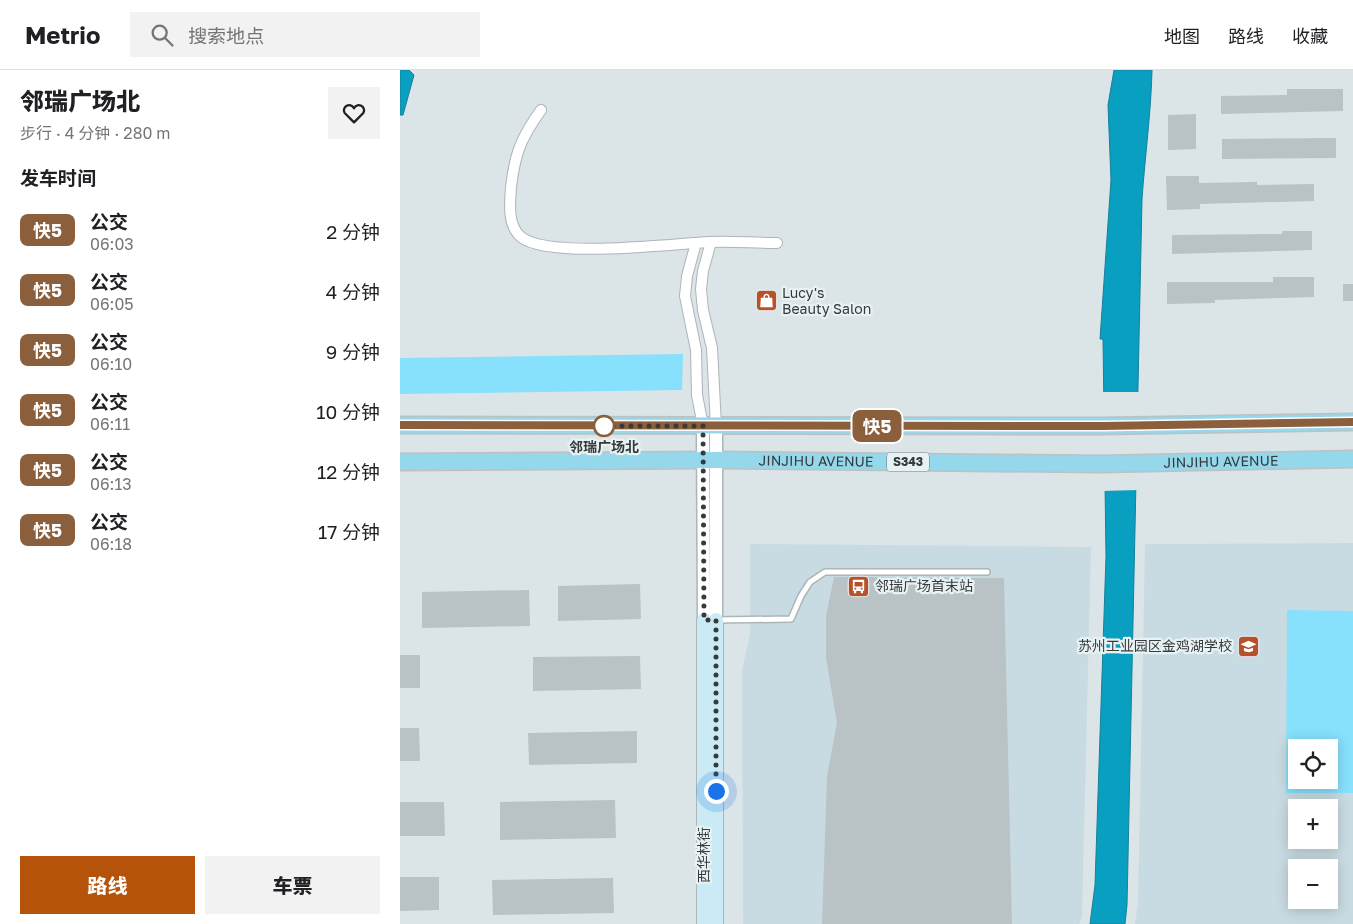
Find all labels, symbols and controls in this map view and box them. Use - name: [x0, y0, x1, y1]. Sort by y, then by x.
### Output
- search box: [130, 12, 480, 57]
- text: Metrio: [25, 20, 100, 49]
- icon: search: [148, 21, 176, 49]
- text: 搜索地点: [188, 24, 264, 47]
- text: 地图: [1164, 25, 1200, 47]
- text: 路线: [1228, 25, 1264, 47]
- text: 收藏: [1292, 25, 1328, 47]
- text: 邻瑞广场北: [20, 86, 140, 115]
- button: heart: [328, 87, 380, 139]
- text: 步行 · 4 分钟 · 280 m: [20, 123, 170, 143]
- text: 发车时间: [20, 166, 96, 189]
- text: 公交: [90, 210, 128, 233]
- text: 快5: [33, 219, 62, 241]
- text: 2 分钟: [326, 220, 380, 243]
- text: 06:03: [90, 234, 134, 254]
- text: 公交: [90, 270, 128, 293]
- text: 快5: [33, 279, 62, 301]
- text: 4 分钟: [326, 280, 380, 303]
- place label: Lucy's Beauty Salon: [782, 284, 871, 317]
- shop icon: Lucy's Beauty Salon: [754, 289, 778, 313]
- text: 06:05: [90, 294, 134, 314]
- text: 公交: [90, 330, 128, 353]
- text: 快5: [33, 339, 62, 361]
- text: 9 分钟: [326, 340, 380, 363]
- text: 06:10: [90, 354, 132, 374]
- text: 公交: [90, 390, 128, 413]
- text: 快5: [33, 399, 62, 421]
- text: 10 分钟: [316, 400, 380, 423]
- line badge: 快5: [854, 410, 900, 442]
- text: 06:11: [90, 414, 130, 434]
- marker: 邻瑞广场北: [593, 415, 615, 437]
- text: 快5: [863, 415, 891, 437]
- place label: 邻瑞广场北: [569, 438, 639, 455]
- text: 公交: [90, 450, 128, 473]
- street label: JINJIHU AVENUE: [758, 451, 874, 470]
- street label: JINJIHU AVENUE: [1163, 451, 1279, 471]
- road number: S343: [887, 452, 929, 472]
- text: 快5: [33, 459, 62, 481]
- text: 12 分钟: [317, 460, 380, 483]
- text: 06:13: [90, 474, 132, 494]
- text: 公交: [90, 510, 128, 533]
- text: 快5: [33, 519, 62, 541]
- text: 17 分钟: [318, 520, 380, 543]
- text: 06:18: [90, 534, 132, 554]
- bus stop icon: 邻瑞广场首末站: [847, 574, 871, 598]
- place label: 邻瑞广场首末站: [875, 577, 973, 594]
- school or university icon: 苏州工业园区金鸡湖学校: [1236, 634, 1260, 658]
- place label: 苏州工业园区金鸡湖学校: [1078, 637, 1232, 654]
- map controls: [1288, 739, 1338, 909]
- button: locate: [1288, 739, 1338, 789]
- your location: [704, 779, 729, 804]
- button: +: [1288, 799, 1338, 849]
- street label: 西华林街: [695, 827, 712, 883]
- button: 路线: [20, 856, 195, 914]
- button: 车票: [205, 856, 380, 914]
- button: −: [1288, 859, 1338, 909]

